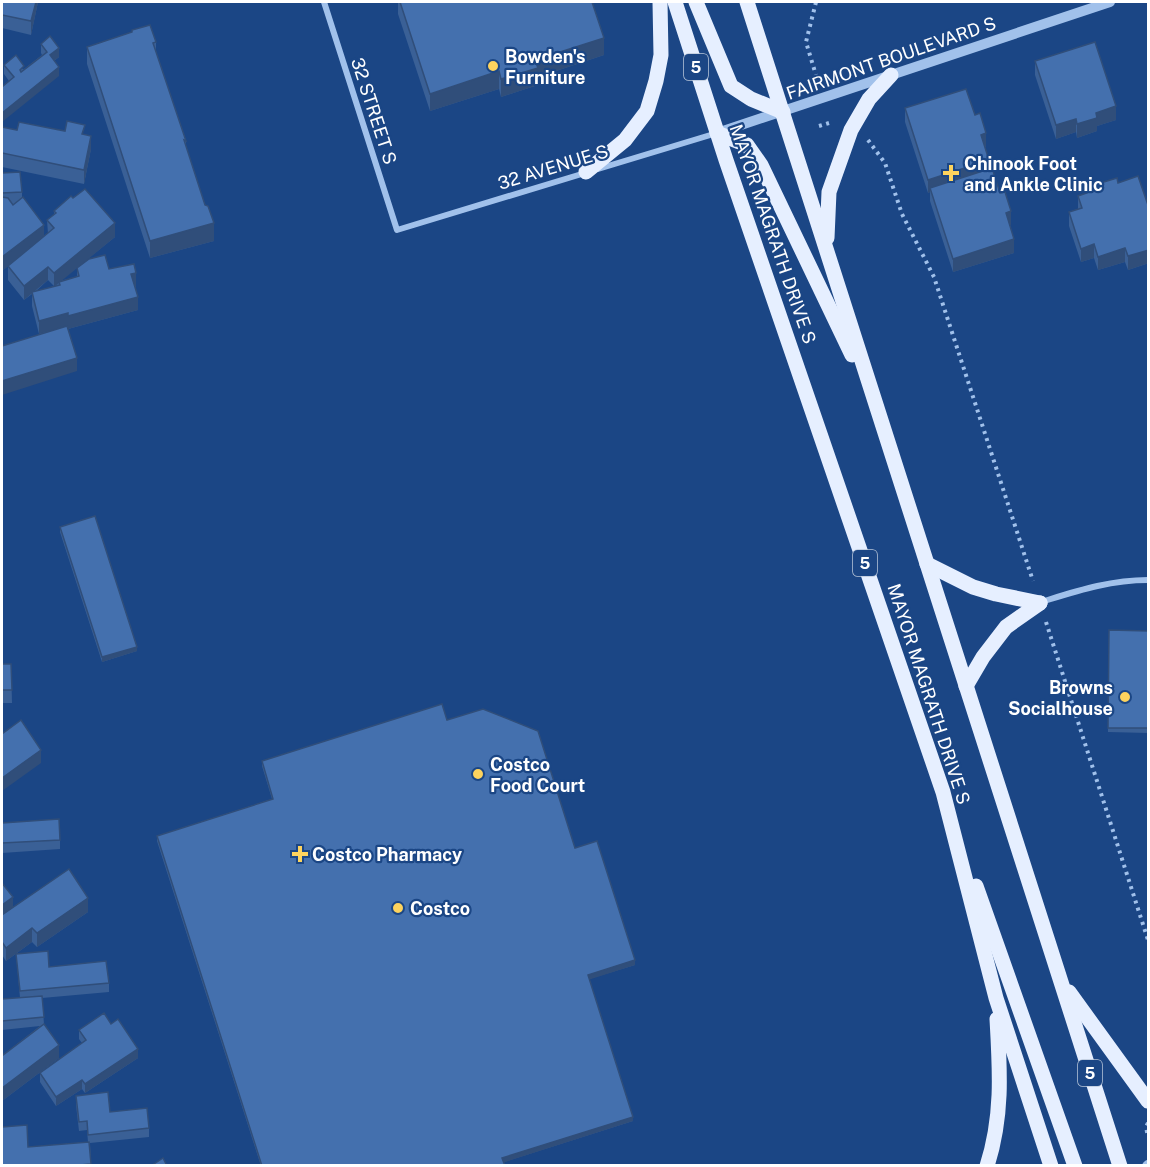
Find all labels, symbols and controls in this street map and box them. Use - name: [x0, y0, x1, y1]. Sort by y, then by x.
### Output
- street label: FAIRMONT BOULEVARD S: [783, 12, 999, 104]
- place label: Bowden's Furniture: [505, 46, 586, 88]
- road number: 5: [684, 54, 708, 80]
- street label: 32 STREET S: [347, 55, 401, 167]
- marker: Bowden's Furniture: [486, 59, 500, 73]
- street label: MAYOR MAGRATH DRIVE S: [726, 122, 820, 346]
- street label: 32 AVENUE S: [495, 140, 611, 194]
- place label: Chinook Foot and Ankle Clinic: [964, 153, 1103, 195]
- marker: Chinook Foot and Ankle Clinic: [942, 164, 960, 182]
- road number: 5: [853, 550, 877, 576]
- street label: MAYOR MAGRATH DRIVE S: [883, 581, 975, 807]
- place label: Browns Socialhouse: [1008, 677, 1113, 719]
- marker: Browns Socialhouse: [1118, 690, 1132, 704]
- place label: Costco Food Court: [490, 754, 585, 796]
- marker: Costco Food Court: [471, 767, 485, 781]
- place label: Costco Pharmacy: [312, 844, 462, 865]
- marker: Costco Pharmacy: [293, 847, 307, 861]
- place label: Costco: [410, 898, 470, 919]
- marker: Costco: [391, 901, 405, 915]
- road number: 5: [1078, 1060, 1102, 1086]

